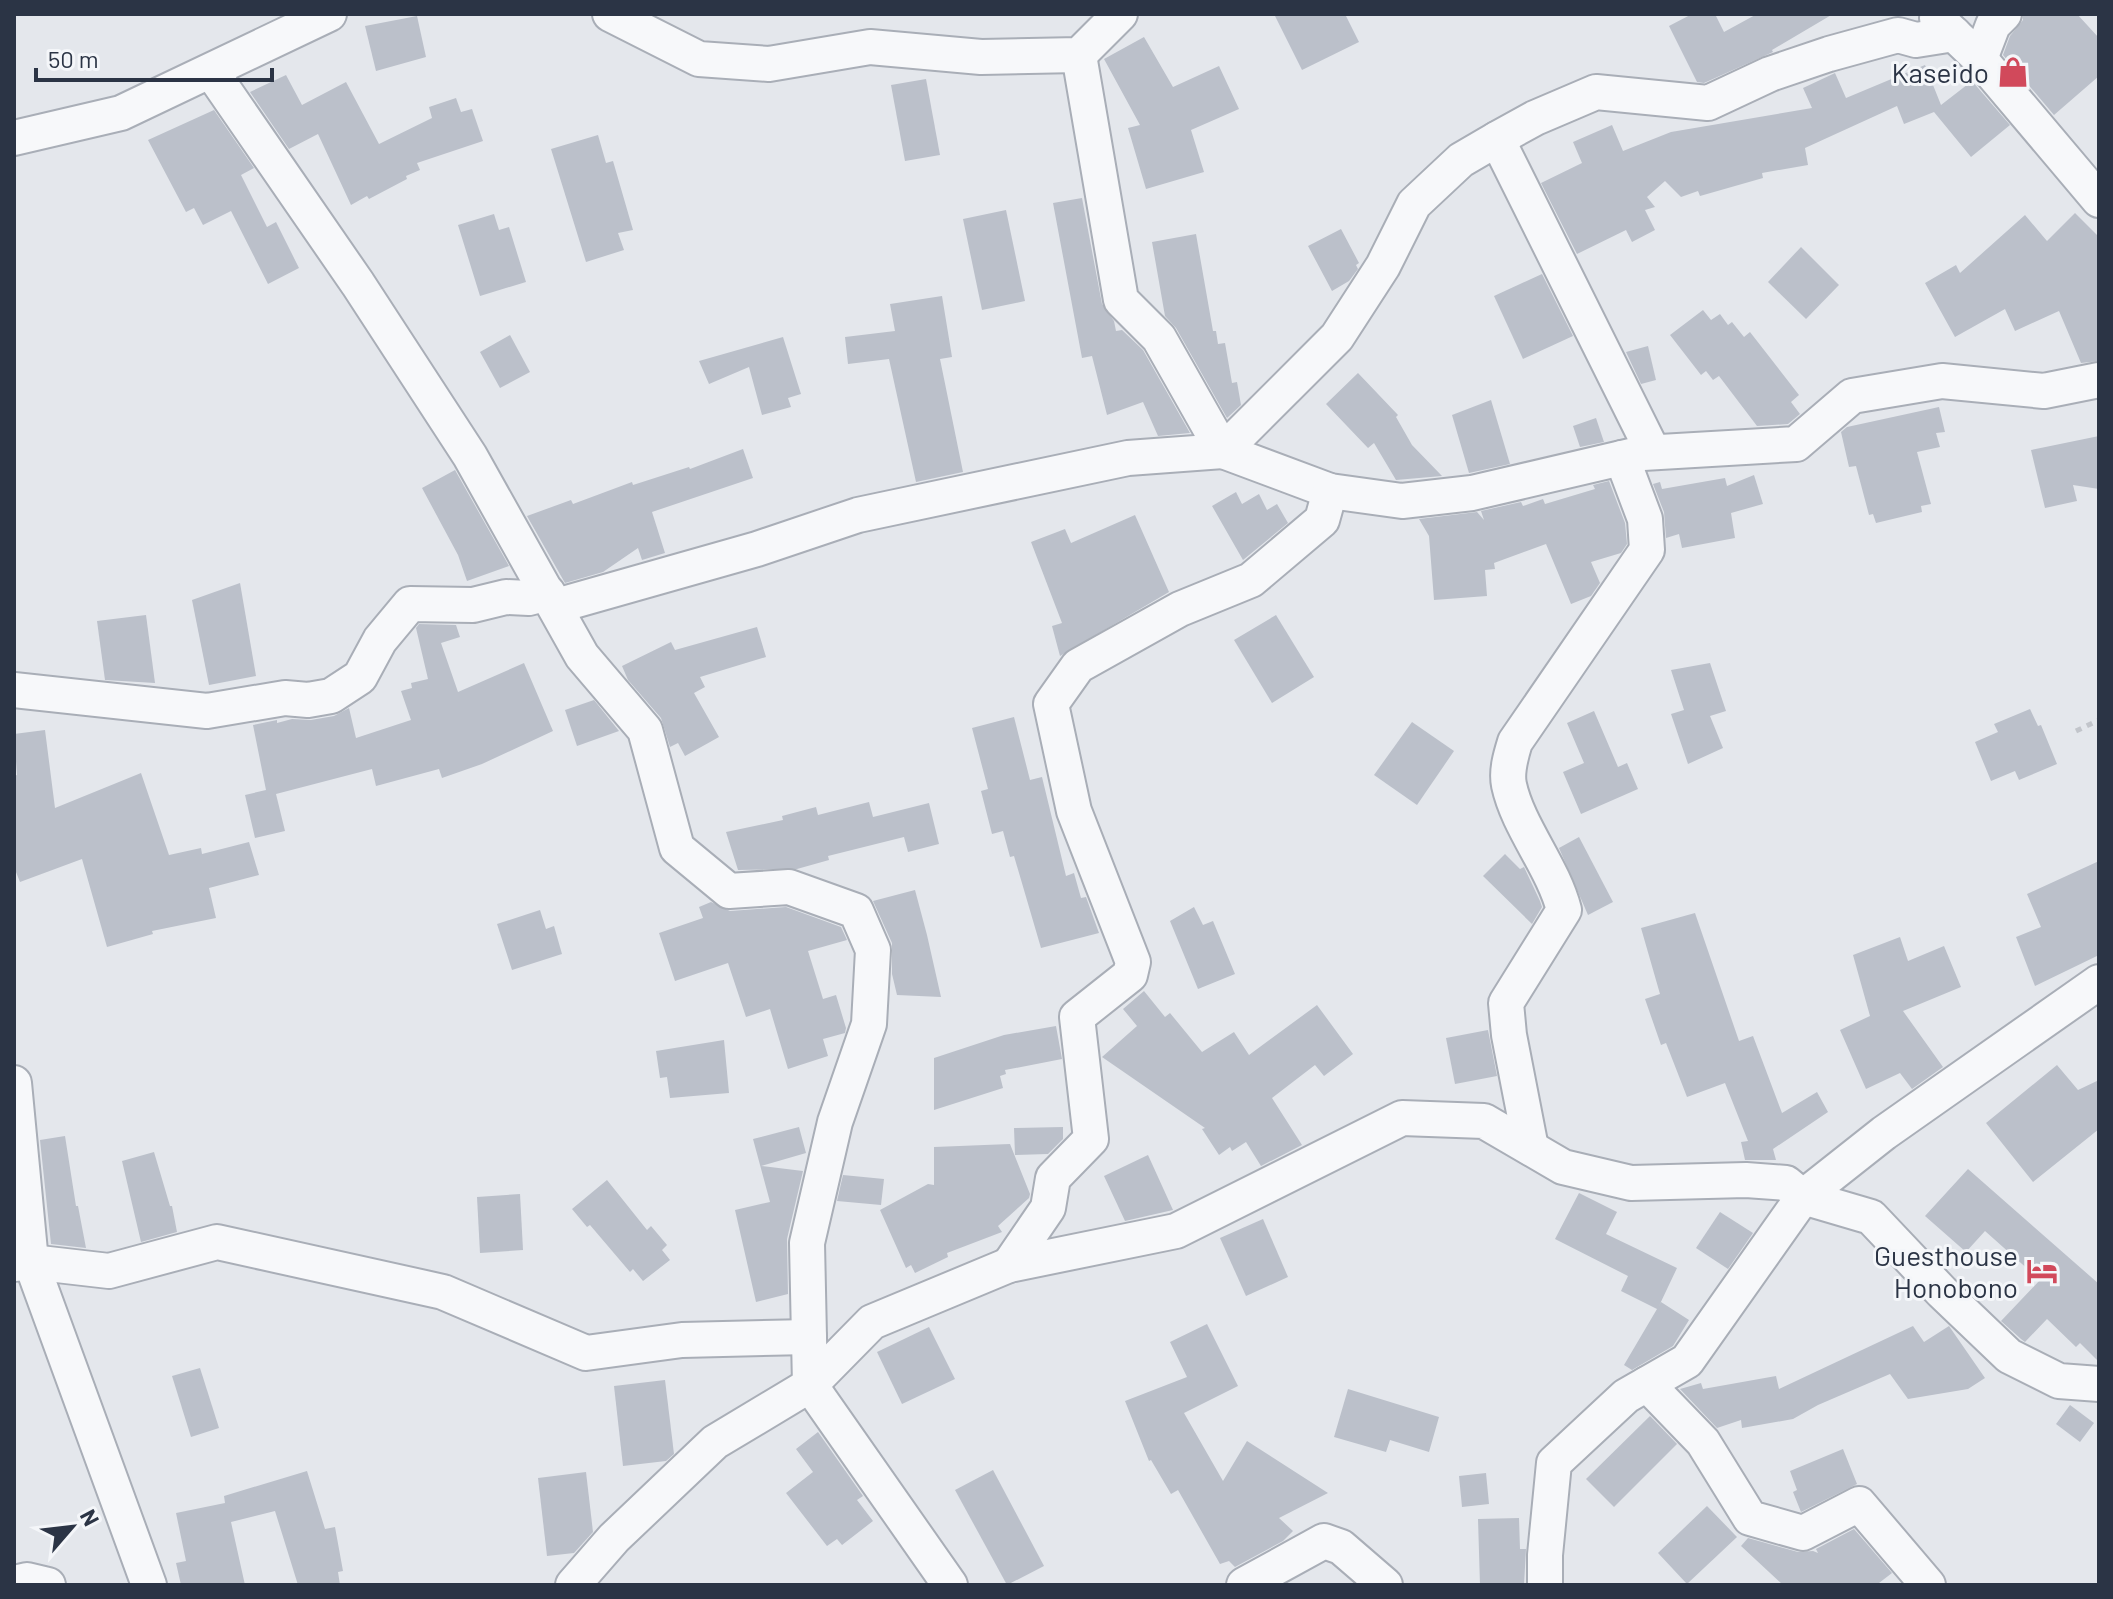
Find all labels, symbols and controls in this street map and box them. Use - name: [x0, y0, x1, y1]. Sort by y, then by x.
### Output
- scale bar: [36, 32, 272, 82]
- text: 50 m: [48, 44, 99, 73]
- place label: Kaseido: [1892, 55, 1989, 89]
- shop icon: Kaseido: [1996, 55, 2030, 89]
- place label: Guesthouse Honobono: [1874, 1238, 2018, 1304]
- hotel icon: Guesthouse Honobono: [2025, 1254, 2059, 1288]
- north arrow: [32, 1487, 112, 1567]
- text: N: [76, 1505, 105, 1530]

